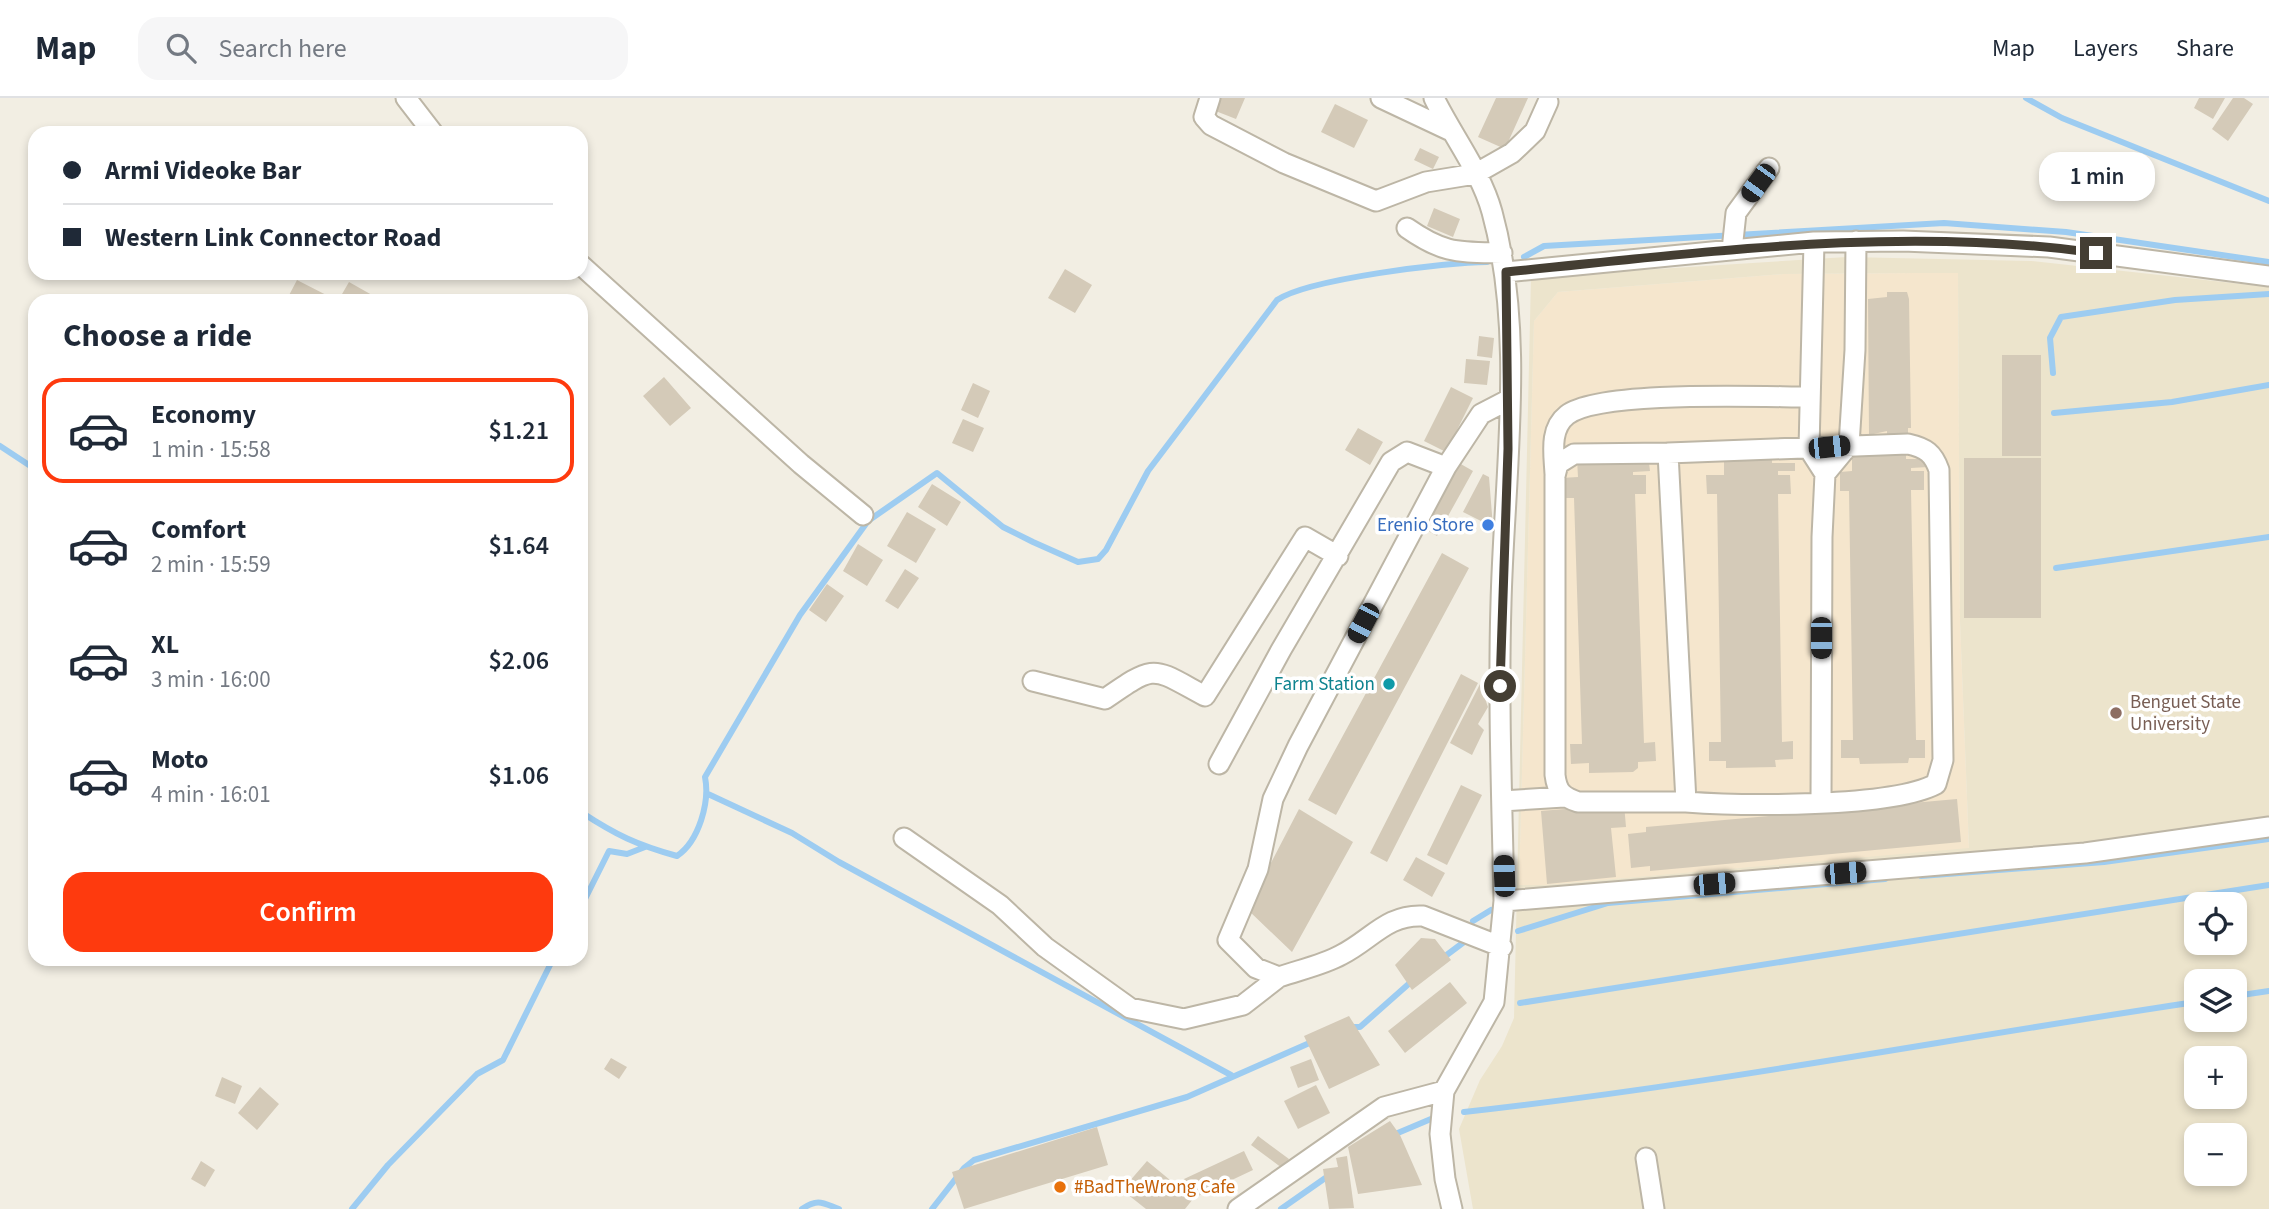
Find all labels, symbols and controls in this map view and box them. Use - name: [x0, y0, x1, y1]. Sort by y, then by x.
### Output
- search box: [138, 17, 628, 80]
- text: Map: [35, 25, 96, 72]
- icon: search: [162, 29, 200, 67]
- text: Search here: [218, 30, 347, 67]
- text: Map: [1992, 31, 2035, 66]
- text: Layers: [2073, 31, 2138, 66]
- text: Share: [2176, 31, 2234, 66]
- text: Armi Videoke Bar: [105, 152, 301, 189]
- callout: 1 min: [2038, 152, 2154, 200]
- car: [1738, 160, 1779, 206]
- text: 1 min: [2070, 160, 2124, 193]
- text: Western Link Connector Road: [105, 219, 442, 256]
- route end: [2080, 237, 2112, 269]
- text: Choose a ride: [63, 313, 252, 359]
- text: Economy: [151, 396, 256, 433]
- icon: car: [67, 399, 130, 462]
- text: $1.21: [488, 412, 549, 449]
- text: 1 min · 15:58: [151, 433, 271, 466]
- car: [1808, 434, 1851, 460]
- text: Comfort: [151, 511, 246, 548]
- place label: Erenio Store: [1377, 512, 1474, 539]
- icon: car: [67, 514, 130, 577]
- marker: Erenio Store: [1480, 517, 1496, 533]
- text: $1.64: [488, 527, 549, 564]
- text: 2 min · 15:59: [151, 548, 271, 581]
- car: [1344, 600, 1383, 646]
- car: [1811, 617, 1832, 659]
- text: XL: [151, 626, 179, 663]
- icon: car: [67, 629, 130, 692]
- text: $2.06: [488, 642, 549, 679]
- text: 3 min · 16:00: [151, 663, 271, 696]
- route start: [1484, 670, 1516, 702]
- place label: Farm Station: [1274, 671, 1375, 698]
- marker: Farm Station: [1381, 676, 1397, 692]
- place label: Benguet State University: [2130, 689, 2241, 738]
- marker: Benguet State University: [2108, 705, 2124, 721]
- text: Moto: [151, 741, 208, 778]
- icon: car: [67, 744, 130, 807]
- text: $1.06: [488, 757, 549, 794]
- text: 4 min · 16:01: [151, 778, 271, 811]
- car: [1493, 855, 1516, 897]
- car: [1824, 861, 1867, 885]
- button: Confirm: [63, 872, 553, 952]
- car: [1693, 872, 1736, 896]
- map controls: [2184, 892, 2247, 1186]
- button: locate: [2184, 892, 2247, 955]
- button: layers: [2184, 969, 2247, 1032]
- button: +: [2184, 1046, 2247, 1109]
- button: −: [2184, 1123, 2247, 1186]
- place label: #BadTheWrong Cafe: [1074, 1174, 1235, 1201]
- marker: #BadTheWrong Cafe: [1052, 1179, 1068, 1195]

